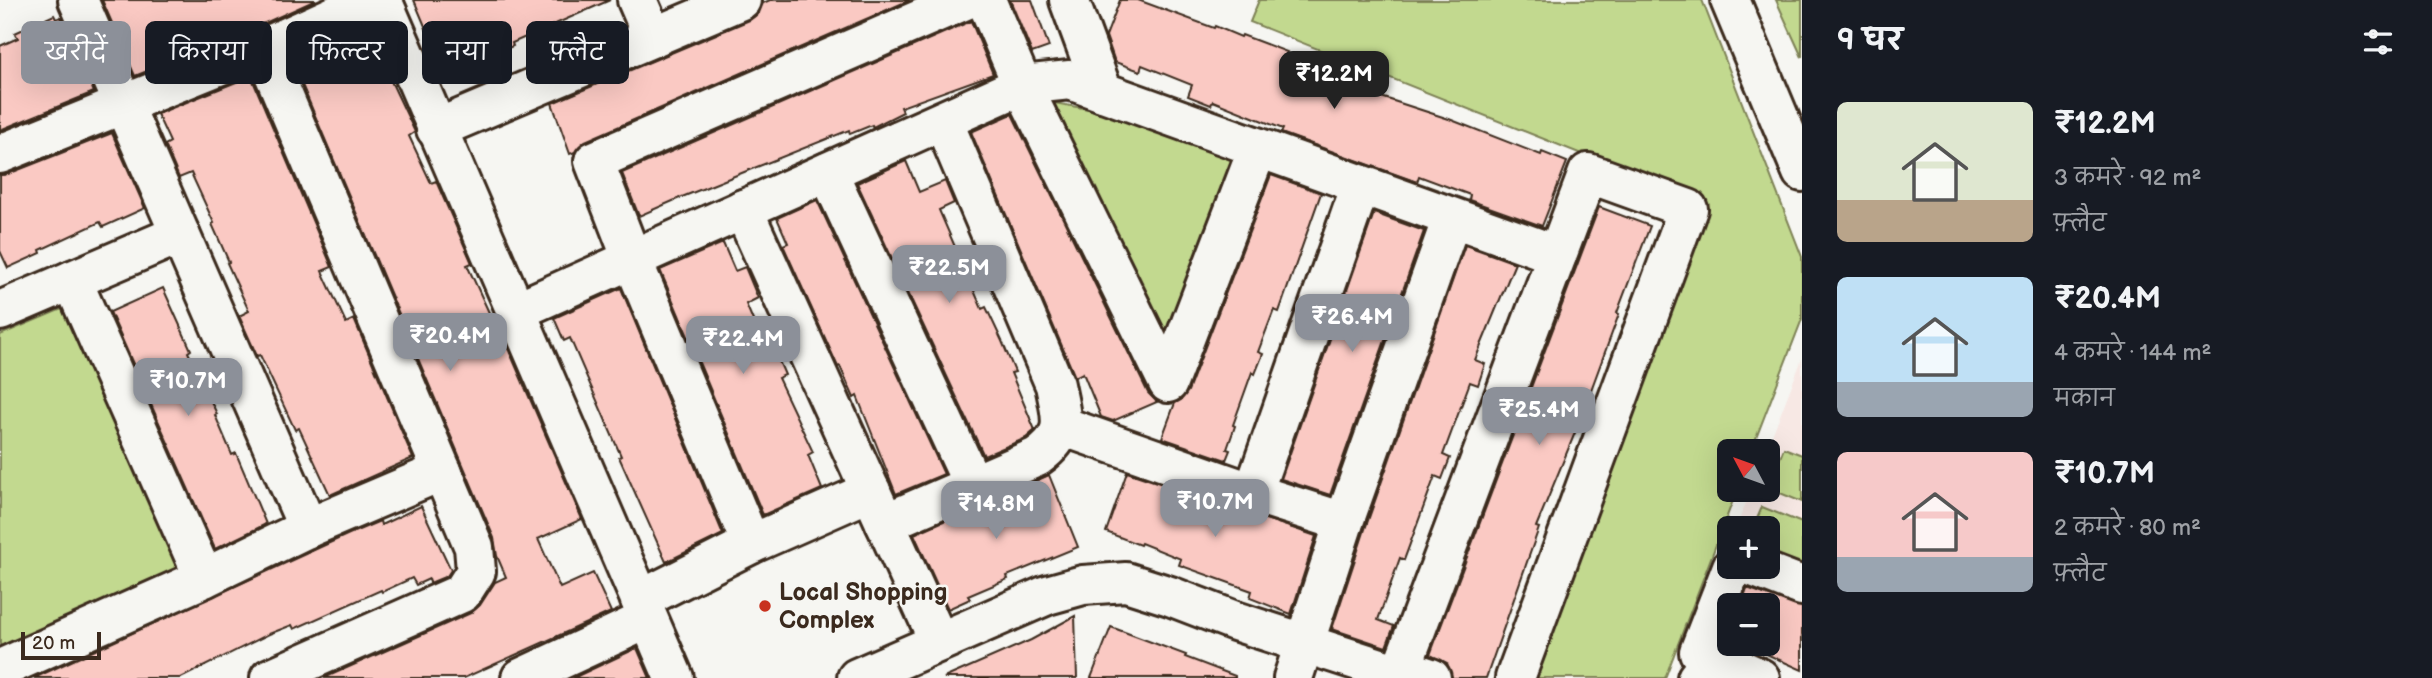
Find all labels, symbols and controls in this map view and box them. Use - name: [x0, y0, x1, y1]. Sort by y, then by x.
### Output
- chip: खरीदें: [21, 21, 131, 84]
- chip: किराया: [145, 21, 272, 84]
- chip: फ़िल्टर: [286, 21, 408, 84]
- chip: नया: [422, 21, 512, 84]
- chip: फ़्लैट: [526, 21, 629, 84]
- text: 9 घर: [1837, 23, 1903, 59]
- icon: filters: [2359, 23, 2397, 61]
- pin: ₹12.2M: [1277, 52, 1391, 111]
- text: ₹12.2M: [1295, 60, 1373, 88]
- text: ₹12.2M: [2054, 106, 2156, 142]
- icon: home: [1893, 130, 1977, 214]
- text: 3 कमरे · 92 m²: [2054, 164, 2202, 192]
- text: फ़्लैट: [2054, 210, 2106, 238]
- pin: ₹22.5M: [892, 246, 1006, 305]
- text: ₹22.5M: [908, 254, 990, 282]
- text: ₹20.4M: [2054, 281, 2161, 317]
- pin: ₹26.4M: [1295, 294, 1409, 354]
- text: ₹26.4M: [1311, 303, 1393, 331]
- icon: home: [1893, 305, 1977, 389]
- pin: ₹20.4M: [393, 314, 507, 373]
- pin: ₹22.4M: [686, 316, 800, 376]
- text: ₹20.4M: [409, 322, 491, 350]
- text: ₹22.4M: [702, 325, 784, 353]
- text: 4 कमरे · 144 m²: [2054, 339, 2212, 367]
- pin: ₹10.7M: [131, 358, 245, 418]
- text: ₹10.7M: [149, 367, 227, 395]
- text: मकान: [2054, 385, 2115, 413]
- pin: ₹25.4M: [1482, 388, 1596, 447]
- text: ₹25.4M: [1498, 396, 1580, 424]
- north arrow: [1717, 439, 1780, 502]
- map controls: [1717, 439, 1780, 656]
- text: ₹10.7M: [2054, 456, 2155, 492]
- pin: ₹10.7M: [1158, 480, 1272, 539]
- icon: home: [1893, 480, 1977, 564]
- pin: ₹14.8M: [939, 482, 1053, 541]
- text: ₹10.7M: [1176, 488, 1254, 516]
- text: ₹14.8M: [957, 490, 1035, 518]
- text: 2 कमरे · 80 m²: [2054, 514, 2201, 542]
- button: +: [1717, 516, 1780, 579]
- text: फ़्लैट: [2054, 560, 2106, 588]
- place label: Local Shopping Complex: [779, 578, 947, 635]
- button: −: [1717, 593, 1780, 656]
- marker: Local Shopping Complex: [757, 598, 773, 614]
- scale bar: [21, 629, 102, 661]
- text: 20 m: [32, 632, 75, 655]

